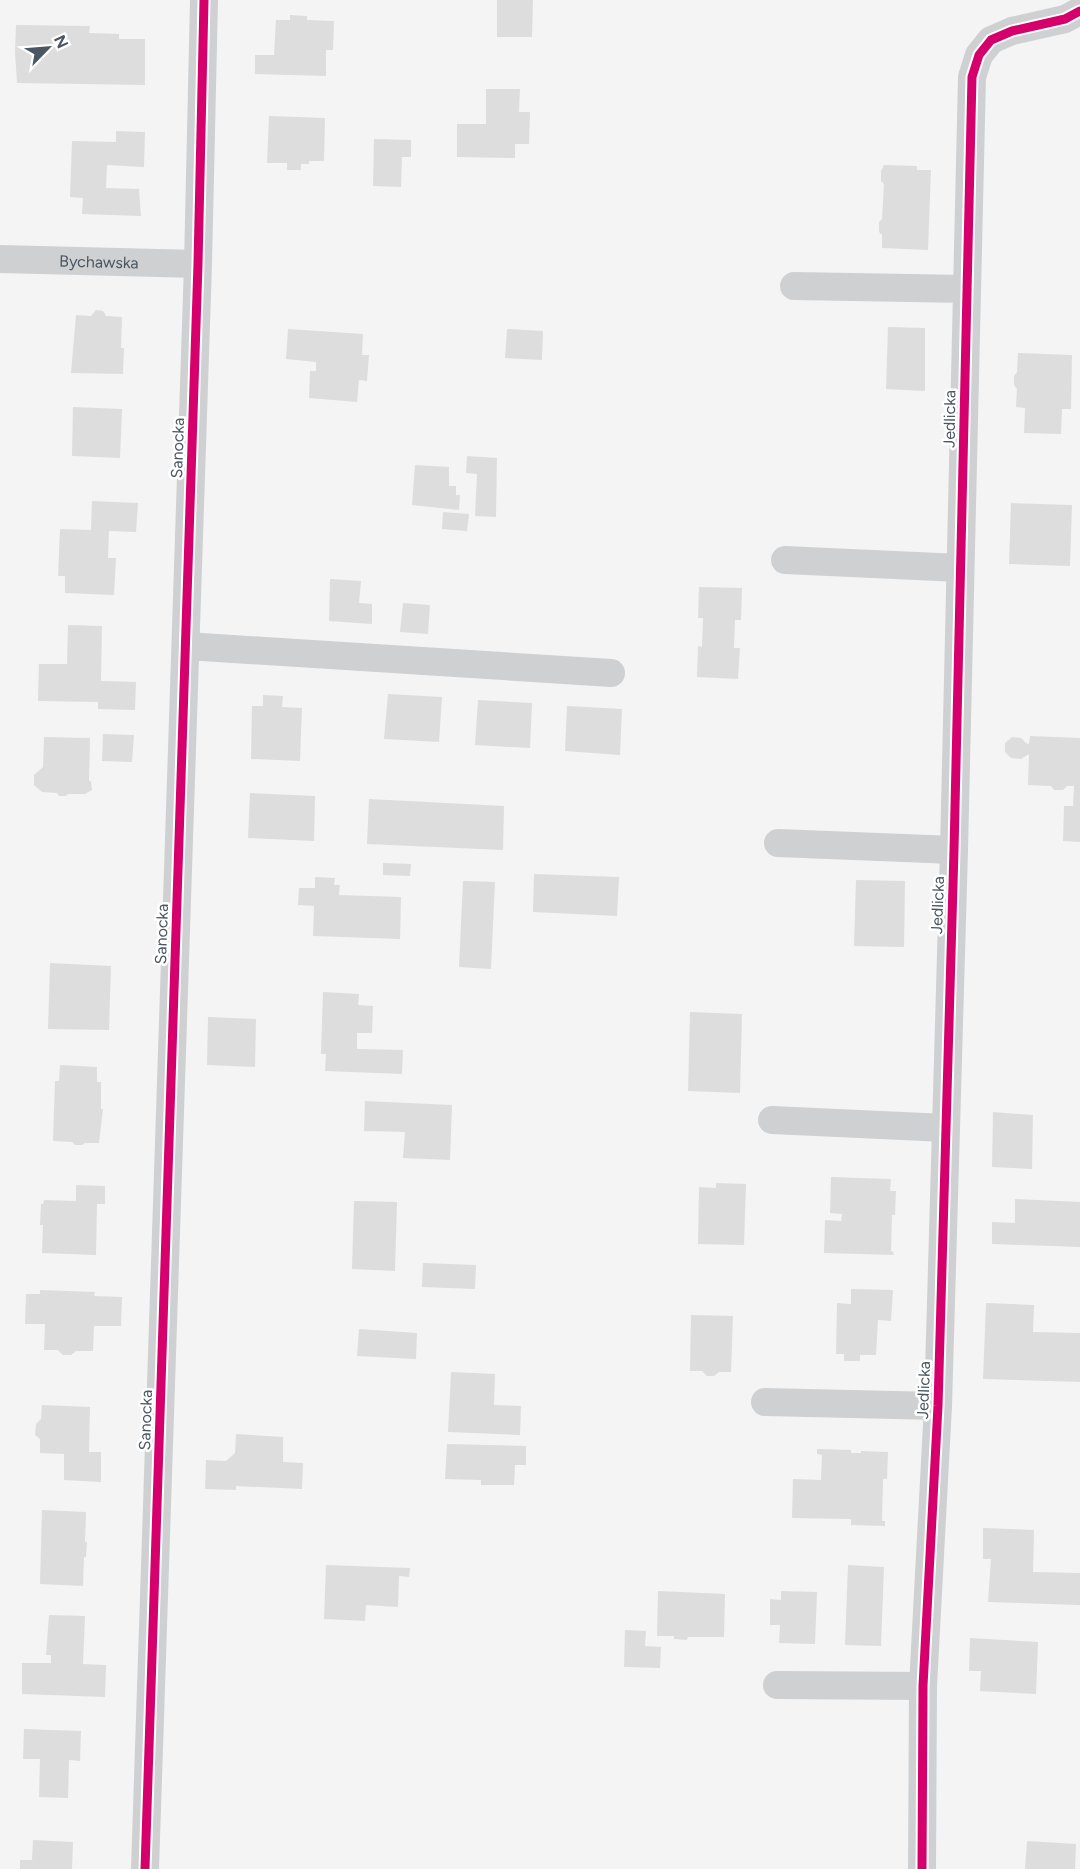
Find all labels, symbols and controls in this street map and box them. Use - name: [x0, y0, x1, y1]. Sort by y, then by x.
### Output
- north arrow: [18, 18, 78, 78]
- text: N: [50, 32, 72, 51]
- street label: Bychawska: [59, 251, 139, 272]
- street label: Jedlicka: [939, 390, 960, 448]
- street label: Sanocka: [167, 417, 188, 479]
- street label: Jedlicka: [927, 876, 948, 934]
- street label: Sanocka: [151, 903, 172, 965]
- street label: Jedlicka: [913, 1361, 934, 1419]
- street label: Sanocka: [135, 1389, 156, 1451]

